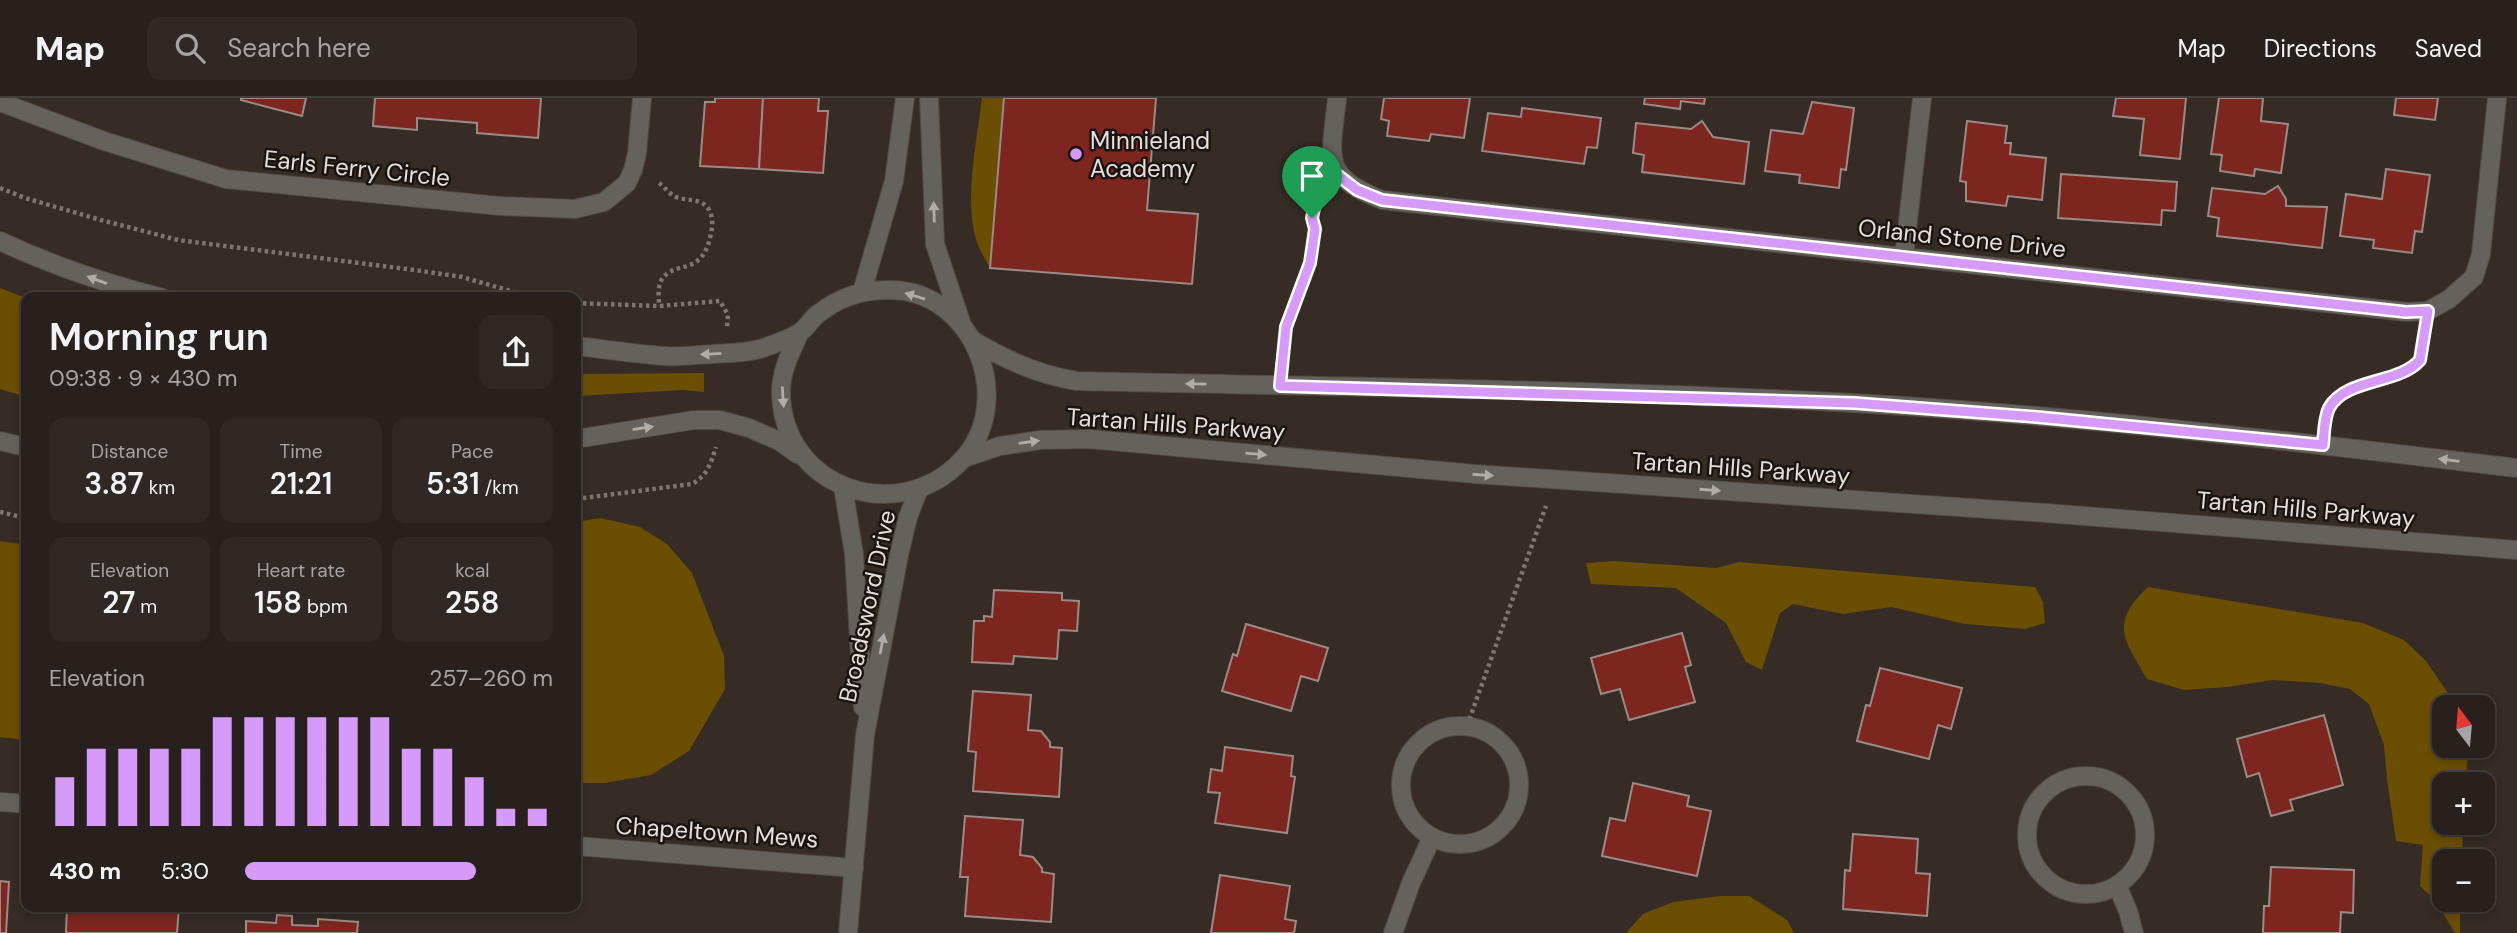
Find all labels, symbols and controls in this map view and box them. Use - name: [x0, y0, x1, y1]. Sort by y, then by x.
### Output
- search box: [147, 17, 637, 80]
- text: Map: [35, 27, 105, 70]
- icon: search: [171, 29, 209, 67]
- text: Search here: [227, 31, 371, 65]
- text: Map: [2178, 33, 2226, 64]
- text: Directions: [2264, 33, 2377, 64]
- text: Saved: [2415, 33, 2482, 64]
- place label: Minnieland Academy: [1090, 125, 1210, 184]
- street label: Earls Ferry Circle: [262, 143, 452, 193]
- marker: Minnieland Academy: [1068, 146, 1084, 162]
- pin: [1282, 146, 1342, 218]
- icon: arrive: [1293, 157, 1331, 195]
- one-way arrow: [929, 201, 940, 223]
- street label: Orland Stone Drive: [1856, 212, 2068, 264]
- one-way arrow: [87, 274, 108, 285]
- one-way arrow: [905, 290, 926, 300]
- text: Morning run: [49, 312, 269, 362]
- button: share: [479, 315, 553, 389]
- one-way arrow: [700, 349, 722, 360]
- text: 09:38 · 9 × 430 m: [49, 363, 237, 393]
- one-way arrow: [1185, 378, 1207, 390]
- one-way arrow: [778, 386, 789, 408]
- street label: Tartan Hills Parkway: [1066, 401, 1286, 447]
- one-way arrow: [632, 422, 654, 433]
- one-way arrow: [1018, 436, 1040, 447]
- text: Distance: [91, 439, 168, 464]
- text: Time: [280, 439, 322, 464]
- text: Pace: [451, 439, 494, 464]
- street label: Tartan Hills Parkway: [1631, 445, 1851, 491]
- one-way arrow: [1245, 449, 1267, 460]
- one-way arrow: [2438, 455, 2460, 466]
- text: 3.87: [84, 464, 144, 503]
- text: 21:21: [270, 464, 332, 503]
- text: 5:31: [426, 464, 480, 503]
- one-way arrow: [1472, 470, 1494, 481]
- text: km: [144, 475, 175, 500]
- text: /km: [480, 475, 519, 500]
- street label: Tartan Hills Parkway: [2196, 484, 2416, 534]
- one-way arrow: [1699, 485, 1721, 496]
- street label: Broadsword Drive: [832, 507, 902, 705]
- text: Elevation: [90, 558, 169, 583]
- text: Heart rate: [257, 558, 345, 583]
- text: kcal: [455, 558, 489, 583]
- text: 27: [102, 583, 135, 622]
- text: 158: [254, 583, 302, 622]
- text: 258: [445, 583, 500, 622]
- text: m: [135, 594, 157, 619]
- text: bpm: [302, 594, 348, 619]
- one-way arrow: [877, 632, 888, 654]
- text: Elevation: [49, 663, 145, 693]
- text: 257–260 m: [429, 663, 553, 693]
- north arrow: [2432, 695, 2496, 758]
- map controls: [2432, 695, 2495, 912]
- button: +: [2432, 772, 2495, 835]
- street label: Chapeltown Mews: [615, 809, 819, 855]
- button: −: [2432, 849, 2495, 912]
- text: 430 m: [49, 856, 121, 886]
- text: 5:30: [161, 856, 209, 886]

